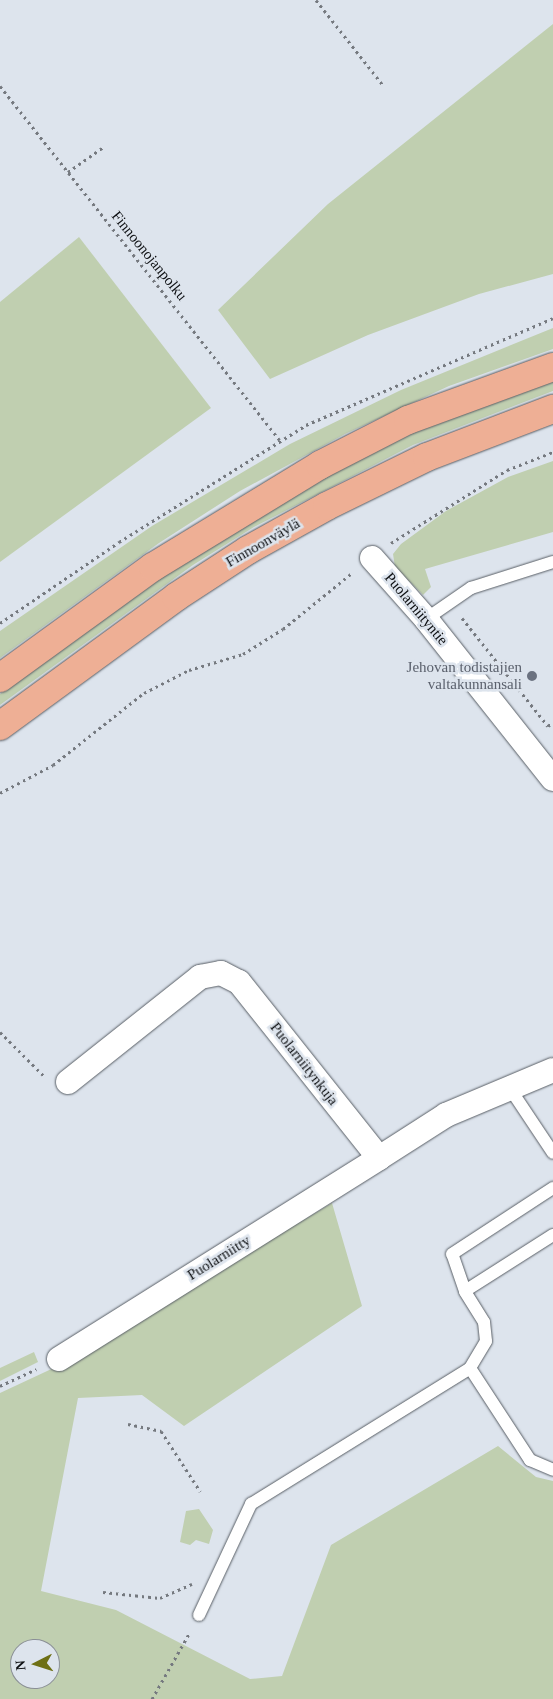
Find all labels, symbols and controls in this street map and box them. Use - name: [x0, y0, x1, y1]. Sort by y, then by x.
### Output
- street label: Finnoonojanpolku: [107, 208, 191, 304]
- street label: Finnoonväylä: [223, 515, 303, 571]
- street label: Puolarniityntie: [380, 569, 452, 649]
- place label: Jehovan todistajien valtakunnansali: [407, 658, 522, 693]
- marker: Jehovan todistajien valtakunnansali: [526, 670, 538, 682]
- street label: Puolarniitynkuja: [266, 1019, 342, 1109]
- street label: Puolarniitty: [184, 1232, 254, 1284]
- north arrow: [10, 1639, 60, 1689]
- text: N: [13, 1660, 28, 1671]

